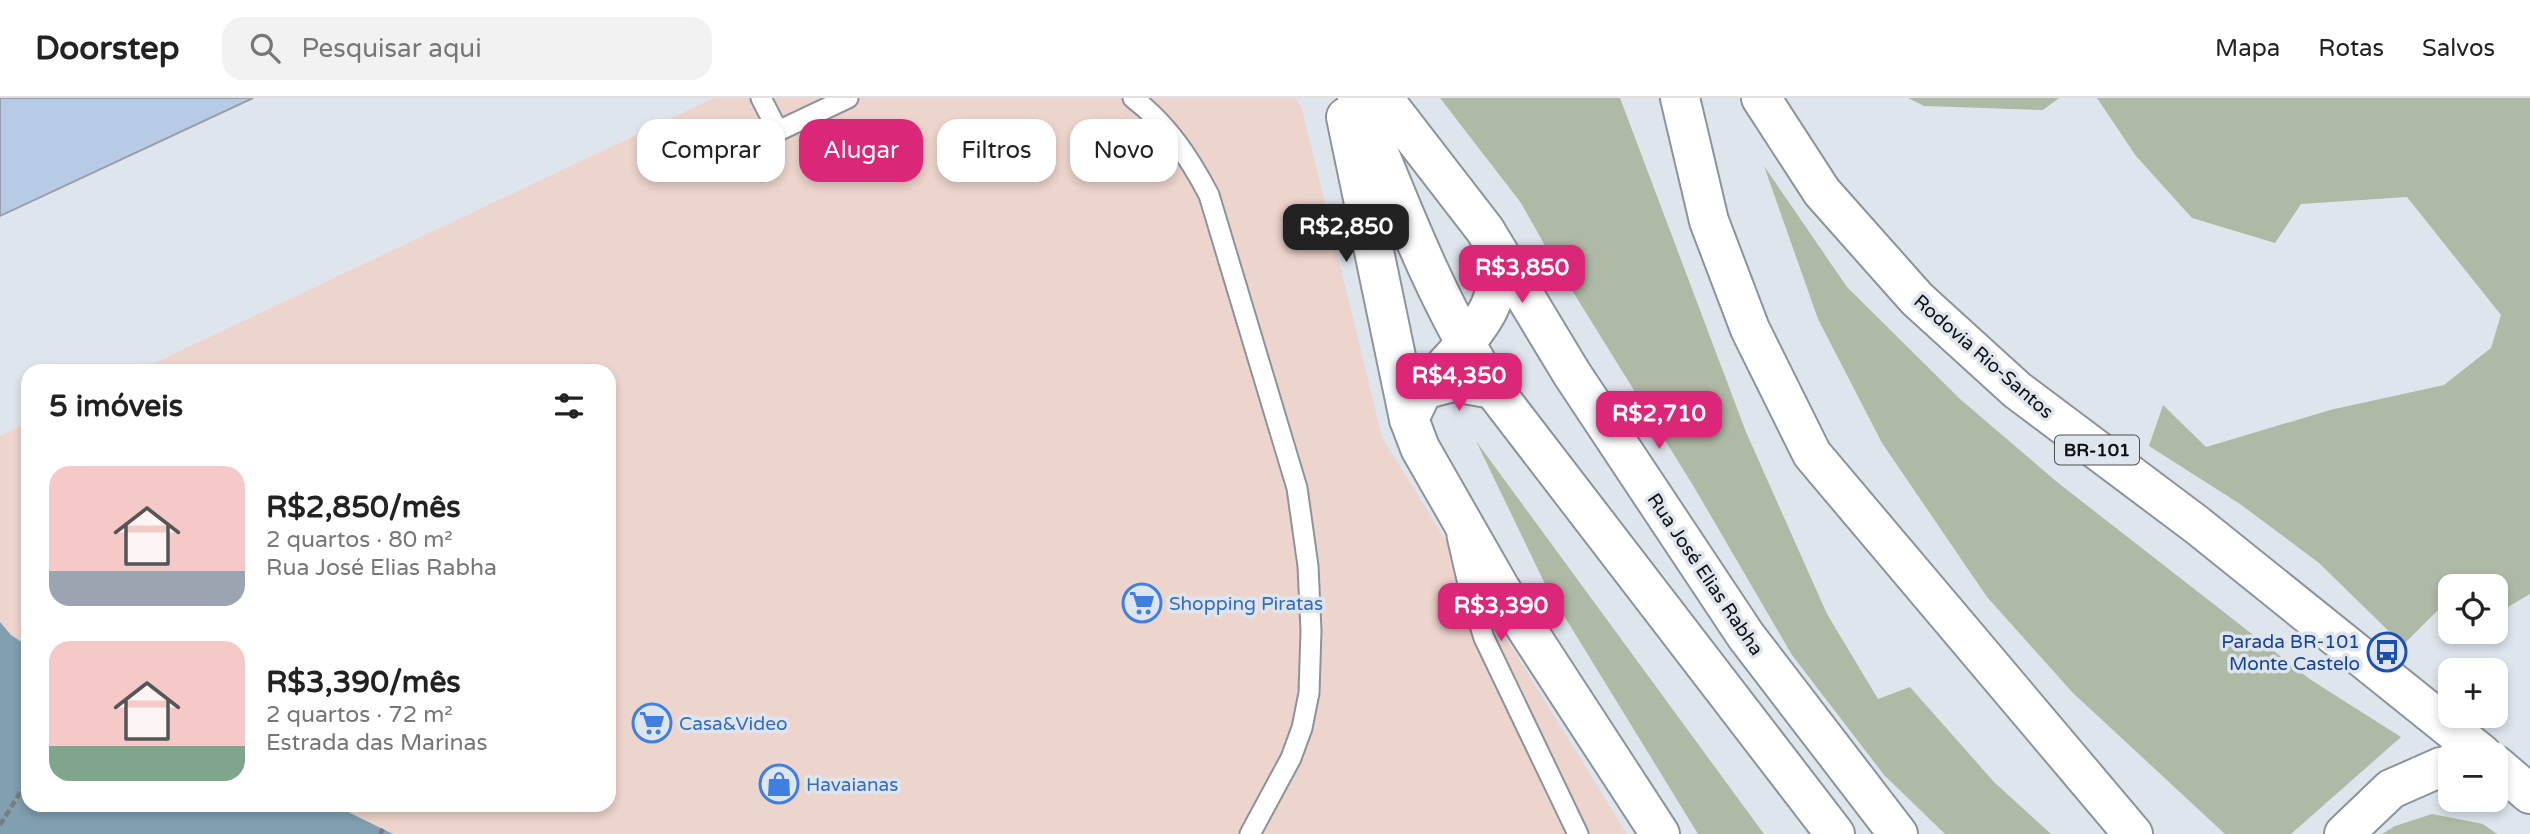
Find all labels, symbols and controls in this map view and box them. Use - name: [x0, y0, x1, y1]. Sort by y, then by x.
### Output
- search box: [222, 17, 712, 80]
- text: Doorstep: [35, 29, 180, 68]
- icon: search: [246, 29, 284, 67]
- text: Pesquisar aqui: [302, 33, 482, 64]
- text: Mapa: [2215, 34, 2280, 63]
- text: Rotas: [2318, 34, 2384, 63]
- text: Salvos: [2422, 34, 2495, 63]
- chip: Comprar: [637, 119, 785, 182]
- chip: Alugar: [799, 119, 923, 182]
- chip: Filtros: [937, 119, 1056, 182]
- chip: Novo: [1070, 119, 1178, 182]
- pin: R$2,850: [1281, 204, 1411, 264]
- text: R$2,850: [1299, 213, 1393, 241]
- pin: R$3,850: [1457, 246, 1587, 305]
- text: R$3,850: [1475, 254, 1569, 282]
- street label: Rodovia Rio-Santos: [1909, 290, 2058, 423]
- pin: R$4,350: [1394, 354, 1524, 413]
- text: R$4,350: [1412, 362, 1506, 390]
- icon: filters: [550, 387, 588, 425]
- text: 5 imóveis: [49, 388, 183, 425]
- pin: R$2,710: [1594, 392, 1724, 451]
- text: R$2,710: [1612, 400, 1706, 428]
- road number: BR-101: [2055, 436, 2139, 464]
- text: R$2,850/mês: [266, 489, 461, 526]
- street label: Rua José Elias Rabha: [1643, 489, 1768, 660]
- icon: home: [105, 494, 189, 578]
- text: 2 quartos · 80 m²: [266, 526, 453, 554]
- text: Rua José Elias Rabha: [266, 554, 497, 582]
- map controls: [2438, 574, 2508, 812]
- button: locate: [2438, 574, 2508, 644]
- supermarket icon: Shopping Piratas: [1121, 582, 1163, 624]
- pin: R$3,390: [1436, 584, 1566, 643]
- text: R$3,390: [1454, 592, 1548, 620]
- place label: Shopping Piratas: [1169, 593, 1323, 615]
- place label: Parada BR-101 Monte Castelo: [2221, 631, 2360, 675]
- bus stop icon: Parada BR-101 Monte Castelo: [2366, 631, 2408, 673]
- button: +: [2438, 658, 2508, 728]
- text: R$3,390/mês: [266, 664, 461, 701]
- icon: home: [105, 669, 189, 753]
- text: 2 quartos · 72 m²: [266, 701, 453, 729]
- supermarket icon: Casa&Video: [631, 702, 673, 744]
- place label: Casa&Video: [679, 713, 788, 735]
- text: Estrada das Marinas: [266, 729, 488, 757]
- button: −: [2438, 742, 2508, 812]
- shop icon: Havaianas: [758, 763, 800, 805]
- place label: Havaianas: [806, 774, 898, 796]

